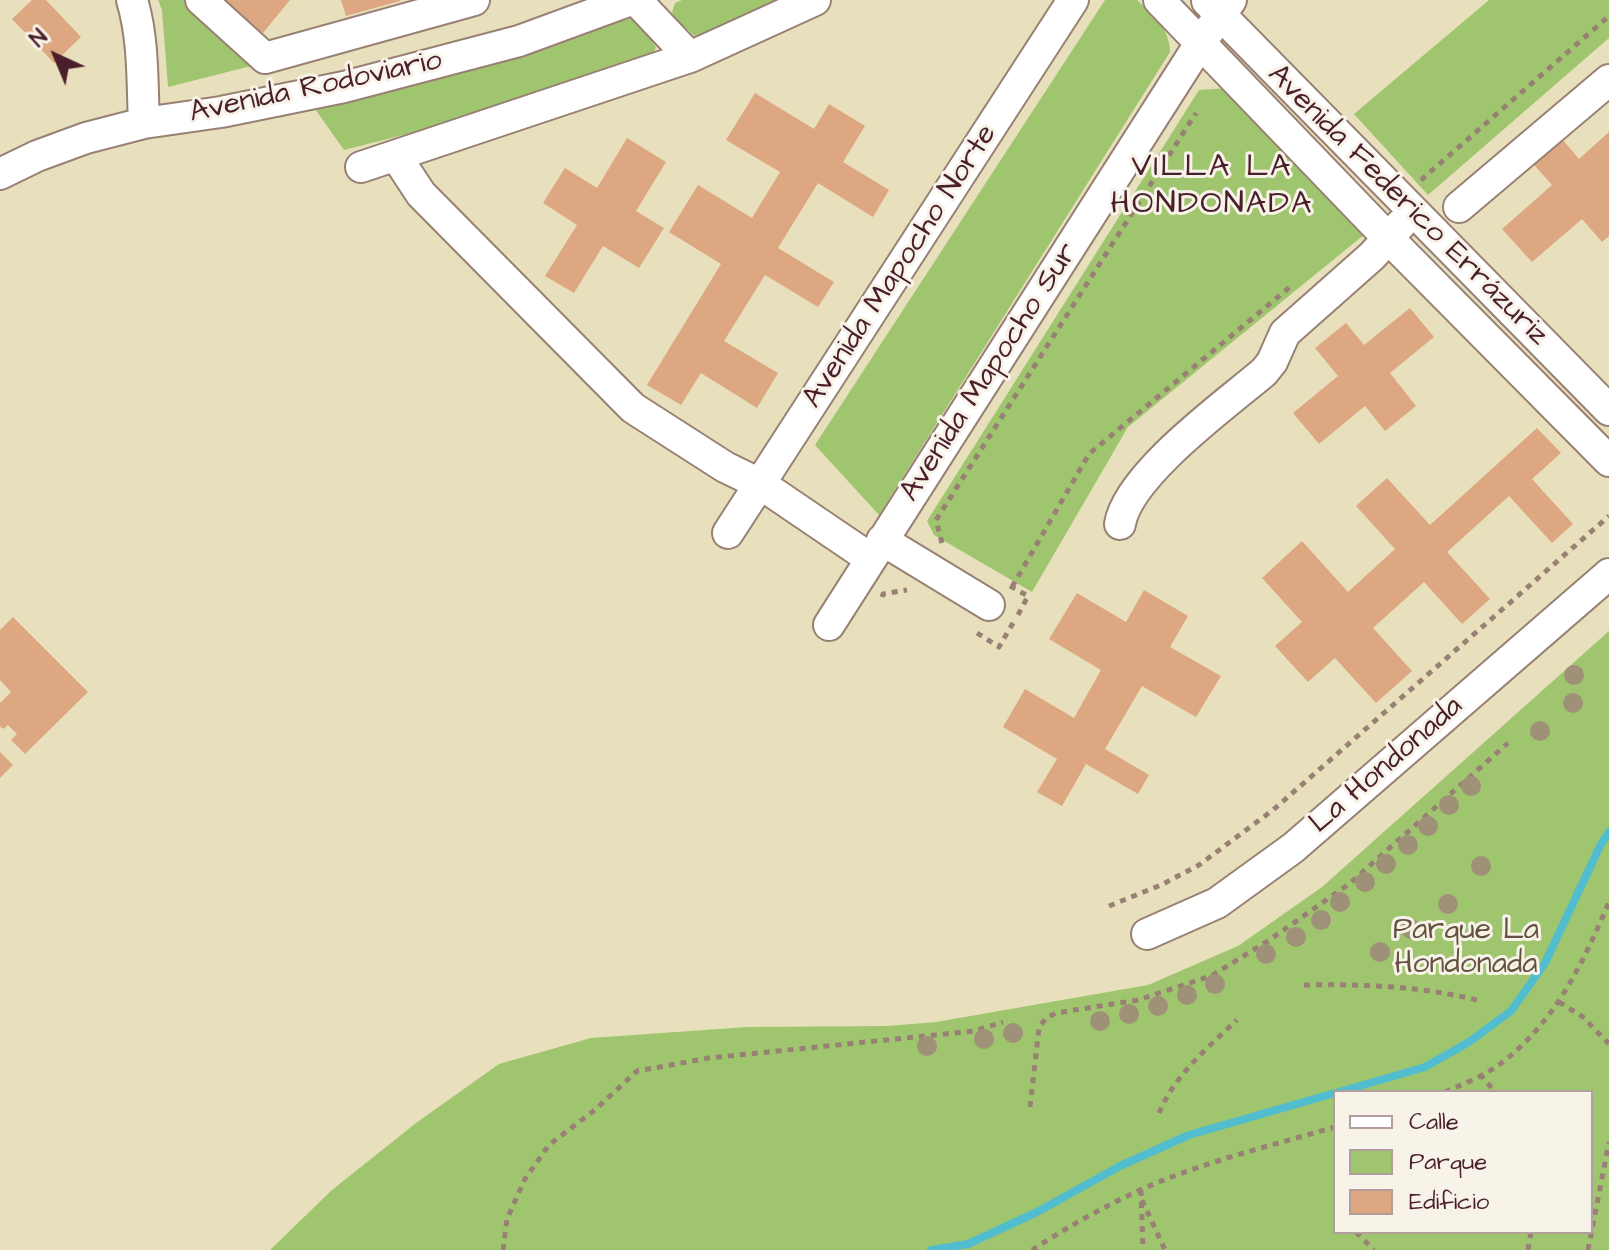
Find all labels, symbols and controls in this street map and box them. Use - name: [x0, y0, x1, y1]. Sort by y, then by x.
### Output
- north arrow: [16, 16, 96, 96]
- text: N: [23, 22, 55, 54]
- street label: Avenida Rodoviario: [187, 44, 445, 132]
- street label: Avenida Federico Errázuriz: [1259, 58, 1555, 354]
- street label: Avenida Mapocho Norte: [796, 119, 1006, 415]
- district label: VILLA LA HONDONADA: [1111, 149, 1313, 224]
- street label: Avenida Mapocho Sur: [893, 237, 1087, 509]
- street label: La Hondonada: [1303, 690, 1471, 842]
- park label: Parque La Hondonada: [1393, 914, 1539, 984]
- legend: [1333, 1090, 1593, 1234]
- text: Calle: [1409, 1105, 1459, 1139]
- text: Parque: [1409, 1145, 1487, 1179]
- text: Edificio: [1409, 1185, 1489, 1219]

